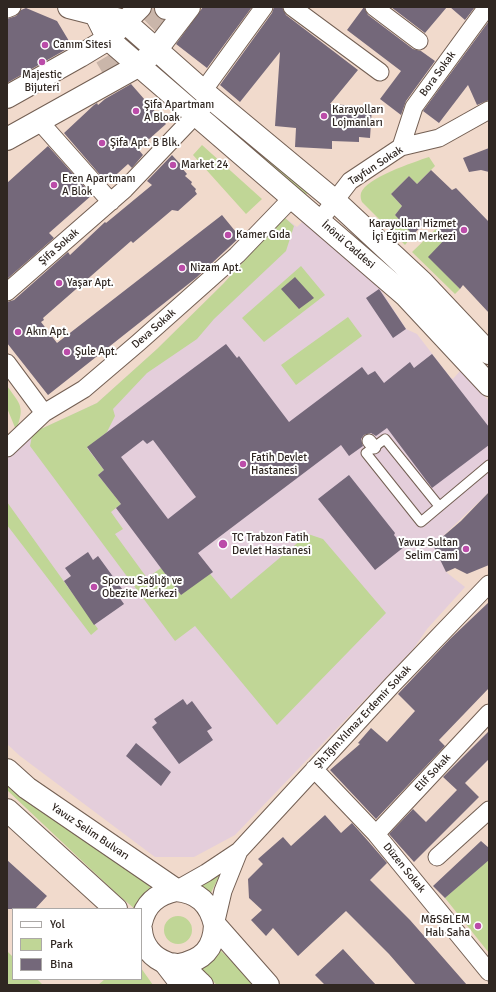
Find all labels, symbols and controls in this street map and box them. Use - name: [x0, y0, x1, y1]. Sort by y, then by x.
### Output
- place label: Canım Sitesi: [53, 38, 111, 52]
- marker: Canım Sitesi: [40, 40, 50, 50]
- street label: Bora Sokak: [417, 49, 459, 99]
- marker: Majestic Bijuteri: [37, 57, 47, 67]
- place label: Majestic Bijuteri: [22, 68, 62, 94]
- place label: Şifa Apartmanı A Bloak: [144, 98, 214, 124]
- place label: Karayolları Lojmanları: [332, 103, 383, 129]
- marker: Şifa Apartmanı A Bloak: [131, 106, 141, 116]
- marker: Karayolları Lojmanları: [319, 111, 329, 121]
- place label: Şifa Apt. B Blk.: [110, 136, 180, 150]
- marker: Şifa Apt. B Blk.: [97, 138, 107, 148]
- street label: Tayfun Sokak: [346, 144, 406, 188]
- place label: Market 24: [181, 158, 228, 172]
- marker: Market 24: [168, 160, 178, 170]
- place label: Eren Apartmanı A Blok: [62, 172, 136, 198]
- marker: Eren Apartmanı A Blok: [49, 180, 59, 190]
- place label: Karayolları Hizmet İçi Eğitim Merkezi: [369, 217, 456, 243]
- street label: İnönü Caddesi: [319, 218, 377, 272]
- marker: Karayolları Hizmet İçi Eğitim Merkezi: [459, 225, 469, 235]
- street label: Şifa Sokak: [36, 226, 82, 268]
- place label: Kamer Gıda: [236, 228, 290, 242]
- marker: Kamer Gıda: [223, 230, 233, 240]
- place label: Nizam Apt.: [190, 261, 241, 275]
- marker: Nizam Apt.: [177, 263, 187, 273]
- place label: Yaşar Apt.: [67, 276, 114, 290]
- marker: Yaşar Apt.: [54, 278, 64, 288]
- street label: Deva Sokak: [129, 306, 179, 352]
- place label: Akın Apt.: [26, 325, 69, 339]
- marker: Akın Apt.: [13, 327, 23, 337]
- place label: Şule Apt.: [75, 345, 117, 359]
- marker: Şule Apt.: [62, 347, 72, 357]
- place label: Fatih Devlet Hastanesi: [251, 451, 307, 477]
- marker: Fatih Devlet Hastanesi: [238, 459, 248, 469]
- place label: TC Trabzon Fatih Devlet Hastanesi: [232, 531, 311, 557]
- place label: Yavuz Sultan Selim Cami: [399, 536, 458, 562]
- marker: TC Trabzon Fatih Devlet Hastanesi: [217, 538, 229, 550]
- marker: Yavuz Sultan Selim Cami: [461, 544, 471, 554]
- place label: Sporcu Sağlığı ve Obezite Merkezi: [102, 574, 182, 600]
- marker: Sporcu Sağlığı ve Obezite Merkezi: [89, 582, 99, 592]
- street label: Şh.Tğm.Yılmaz Erdemir Sokak: [312, 663, 414, 771]
- street label: Elif Sokak: [412, 751, 454, 795]
- street label: Yavuz Selim Bulvarı: [48, 801, 132, 863]
- street label: Düzen Sokak: [380, 840, 428, 896]
- legend: [12, 908, 142, 980]
- place label: M&S&LEM Halı Saha: [421, 913, 470, 939]
- text: Yol: [50, 917, 65, 932]
- marker: M&S&LEM Halı Saha: [473, 921, 483, 931]
- text: Park: [50, 937, 73, 952]
- text: Bina: [50, 957, 73, 972]

